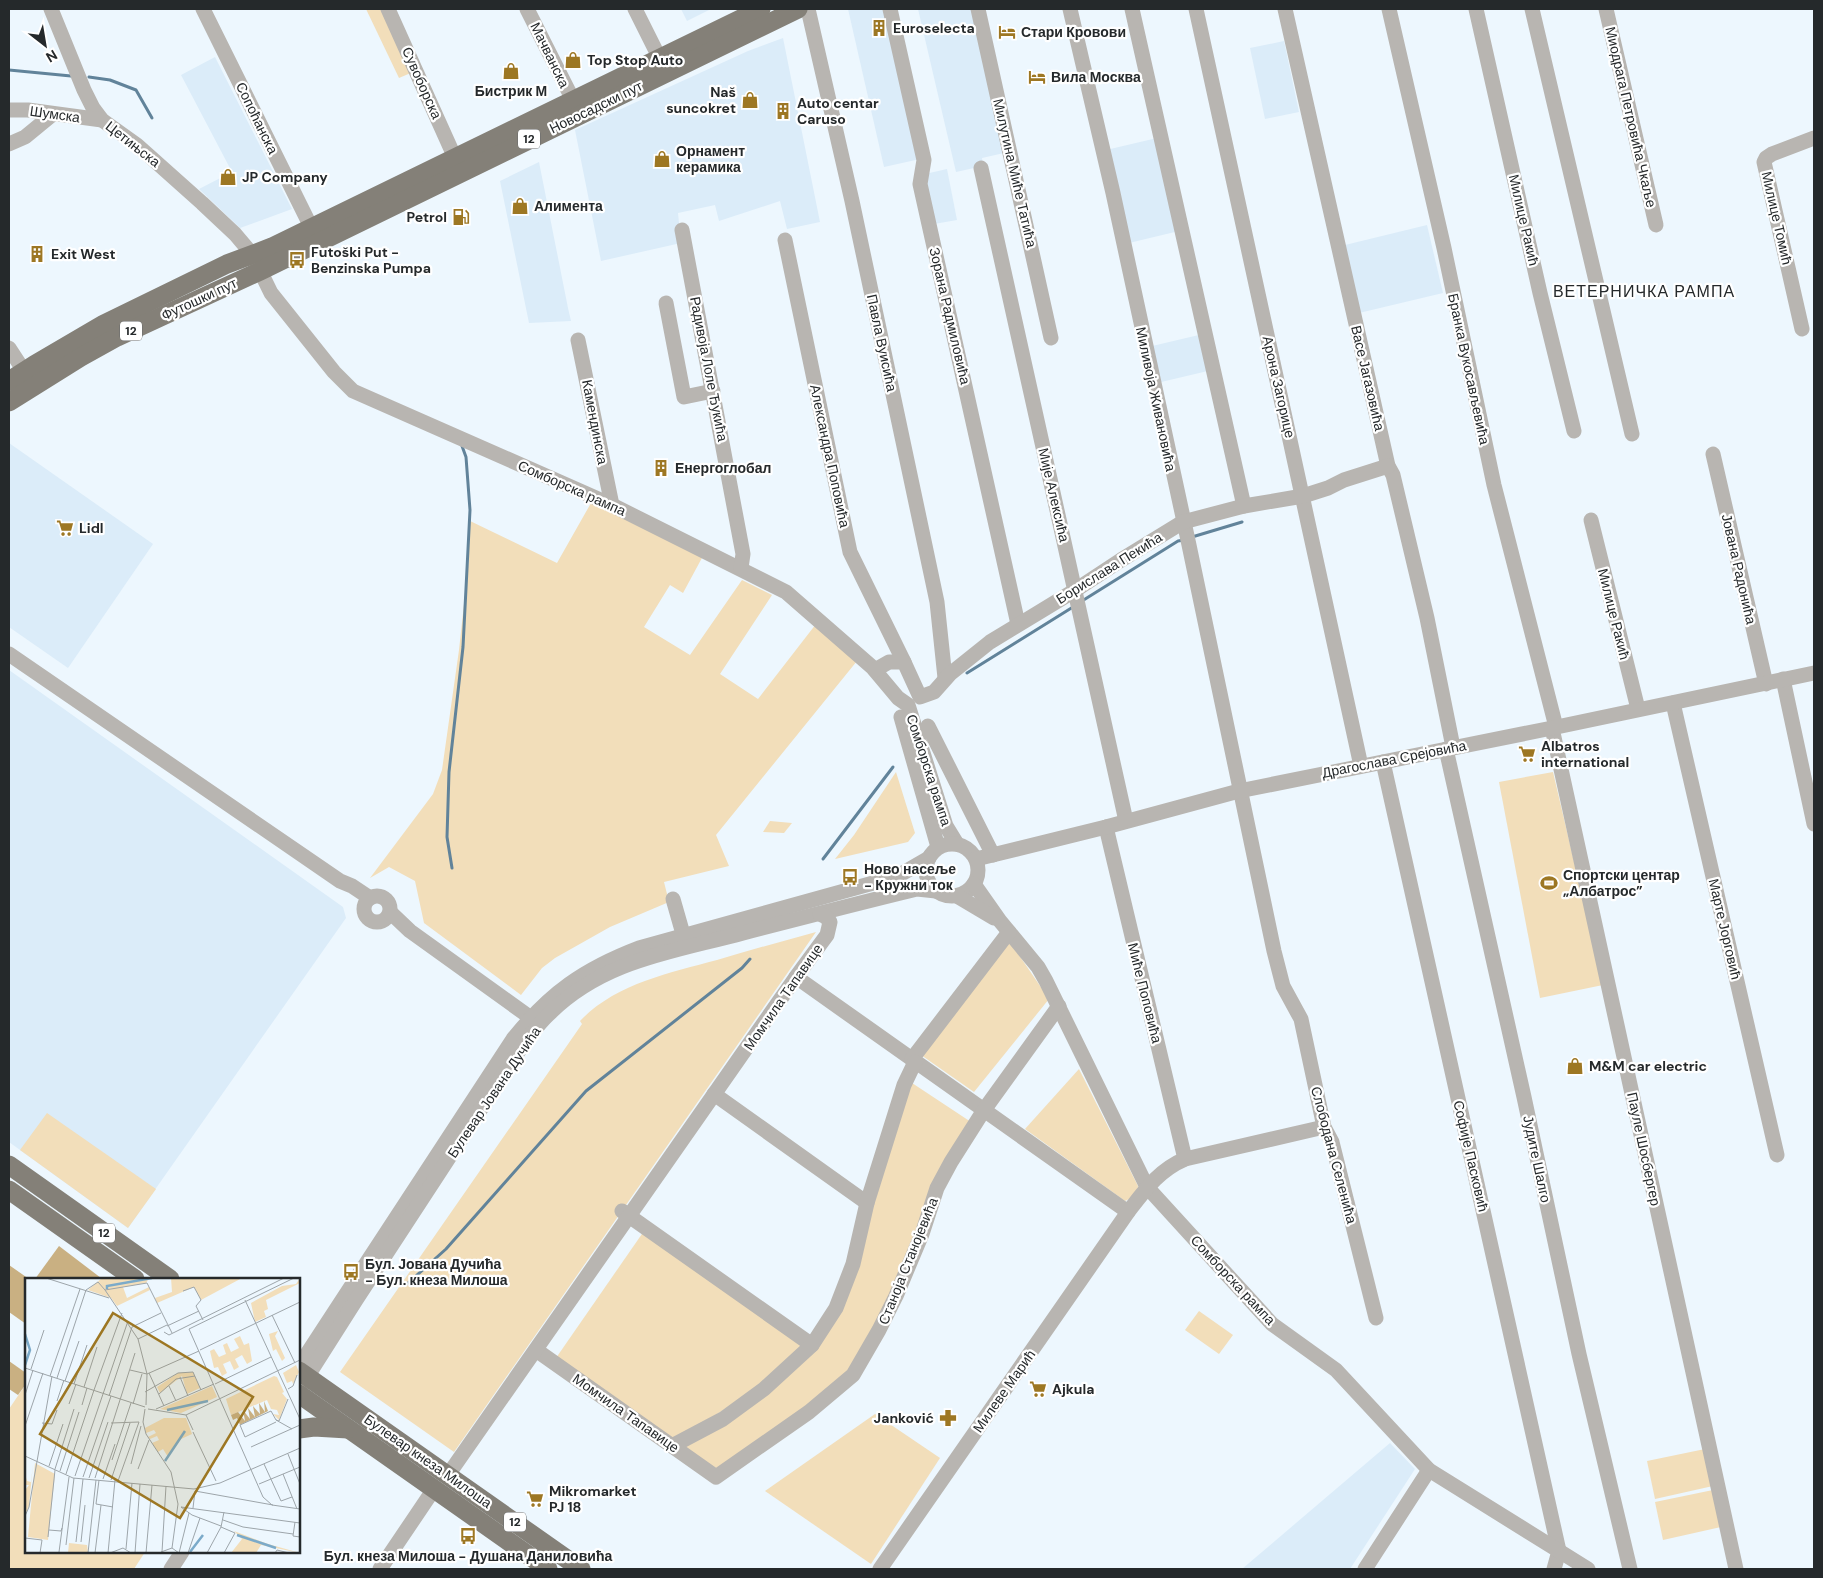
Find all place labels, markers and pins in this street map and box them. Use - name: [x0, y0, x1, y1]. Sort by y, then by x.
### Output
- building icon: Euroselecta: [869, 18, 889, 38]
- place label: Euroselecta: [893, 19, 975, 37]
- hotel icon: Стари Кровови: [997, 22, 1017, 42]
- place label: Стари Кровови: [1021, 23, 1126, 41]
- shop icon: Top Stop Auto: [563, 50, 583, 70]
- place label: Top Stop Auto: [587, 51, 683, 69]
- shop icon: Бистрик М: [501, 61, 521, 81]
- hotel icon: Вила Москва: [1027, 67, 1047, 87]
- place label: Вила Москва: [1051, 68, 1141, 86]
- place label: Бистрик М: [475, 82, 547, 100]
- place label: Naš suncokret: [666, 83, 736, 117]
- shop icon: Naš suncokret: [740, 90, 760, 110]
- place label: Auto centar Caruso: [797, 94, 879, 128]
- building icon: Auto centar Caruso: [773, 101, 793, 121]
- place label: Орнамент керамика: [676, 142, 745, 176]
- shop icon: Орнамент керамика: [652, 149, 672, 169]
- shop icon: JP Company: [218, 167, 238, 187]
- place label: JP Company: [242, 168, 328, 186]
- shop icon: Алимента: [510, 196, 530, 216]
- place label: Алимента: [534, 197, 603, 215]
- fuel station icon: Petrol: [451, 207, 471, 227]
- place label: Petrol: [406, 208, 447, 226]
- place label: Futoški Put - Benzinska Pumpa: [311, 243, 431, 277]
- building icon: Exit West: [27, 244, 47, 264]
- place label: Exit West: [51, 245, 116, 263]
- bus stop icon: Futoški Put - Benzinska Pumpa: [287, 250, 307, 270]
- building icon: Енергоглобал: [651, 458, 671, 478]
- place label: Енергоглобал: [675, 459, 771, 477]
- supermarket icon: Lidl: [55, 518, 75, 538]
- place label: Lidl: [79, 519, 104, 537]
- place label: Albatros international: [1541, 737, 1629, 771]
- supermarket icon: Albatros international: [1517, 744, 1537, 764]
- place label: Ново насеље - Кружни ток: [864, 860, 956, 894]
- place label: Спортски центар „Албатрос”: [1563, 866, 1680, 900]
- bus stop icon: Ново насеље - Кружни ток: [840, 867, 860, 887]
- sports icon: Спортски центар „Албатрос”: [1539, 873, 1559, 893]
- shop icon: M&M car electric: [1565, 1056, 1585, 1076]
- place label: M&M car electric: [1589, 1057, 1707, 1075]
- place label: Бул. Јована Дучића - Бул. кнеза Милоша: [365, 1255, 508, 1289]
- bus stop icon: Бул. Јована Дучића - Бул. кнеза Милоша: [341, 1262, 361, 1282]
- supermarket icon: Ajkula: [1028, 1379, 1048, 1399]
- place label: Ajkula: [1052, 1380, 1094, 1398]
- pharmacy icon: Janković: [938, 1408, 958, 1428]
- place label: Janković: [874, 1409, 934, 1427]
- place label: Mikromarket PJ 18: [549, 1482, 637, 1516]
- supermarket icon: Mikromarket PJ 18: [525, 1489, 545, 1509]
- bus stop icon: Бул. кнеза Милоша - Душана Даниловића: [458, 1526, 478, 1546]
- place label: Бул. кнеза Милоша - Душана Даниловића: [324, 1547, 612, 1565]

